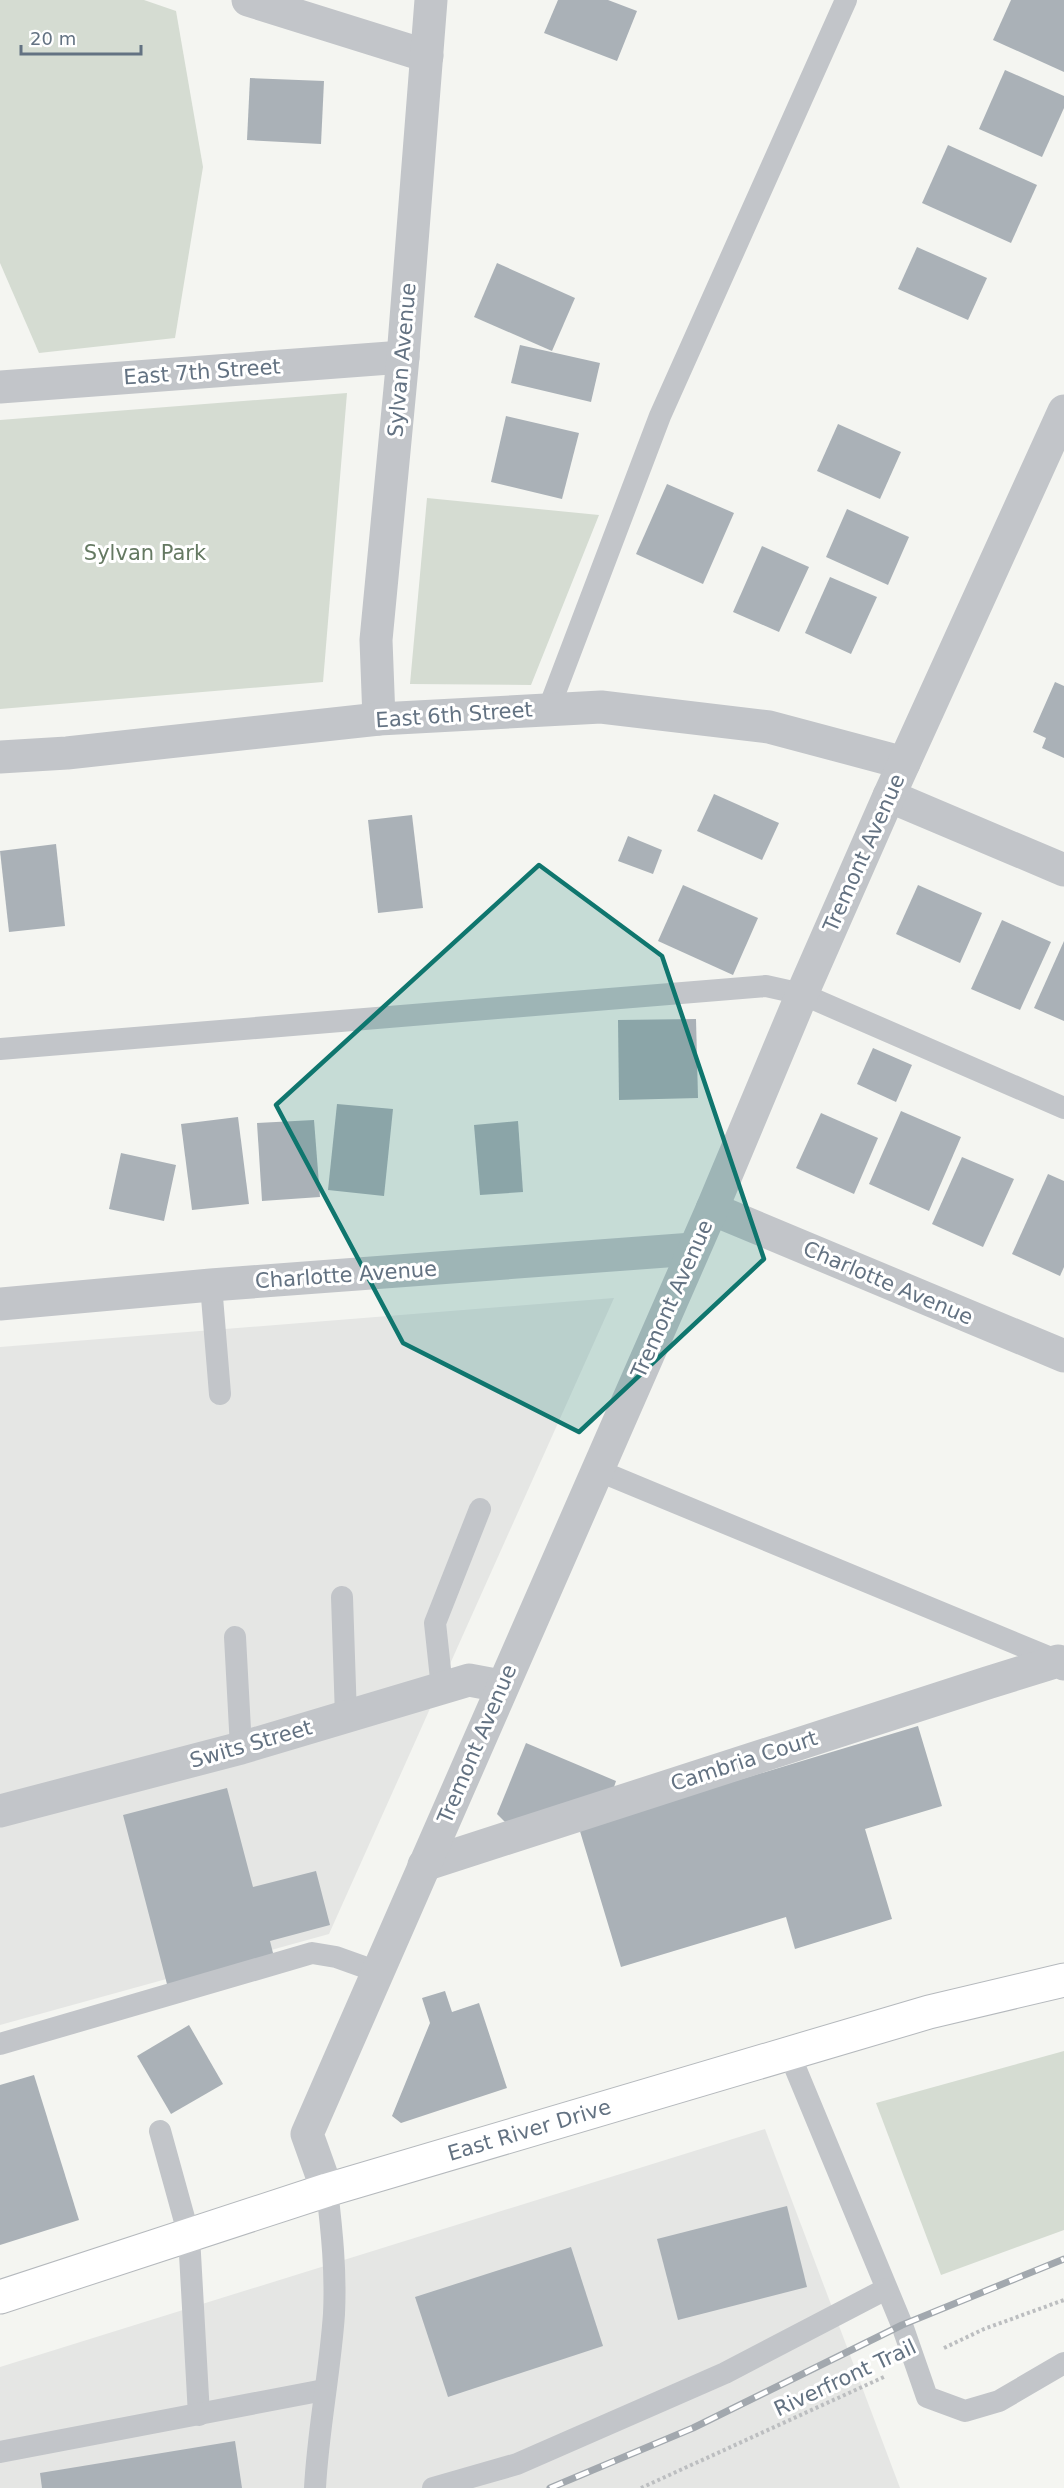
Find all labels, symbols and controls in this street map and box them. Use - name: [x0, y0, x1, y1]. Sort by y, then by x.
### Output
- scale bar: [21, 18, 141, 56]
- text: 20 m: [30, 28, 76, 49]
- street label: Sylvan Avenue: [383, 282, 421, 438]
- street label: East 7th Street: [123, 355, 281, 389]
- park label: Sylvan Park: [84, 541, 207, 565]
- street label: East 6th Street: [375, 698, 533, 732]
- street label: Tremont Avenue: [818, 770, 910, 937]
- street label: Tremont Avenue: [626, 1216, 718, 1383]
- street label: Charlotte Avenue: [799, 1236, 977, 1330]
- street label: Charlotte Avenue: [254, 1257, 438, 1293]
- street label: Tremont Avenue: [432, 1661, 521, 1828]
- street label: Swits Street: [187, 1715, 315, 1773]
- street label: Cambria Court: [668, 1726, 820, 1796]
- street label: East River Drive: [445, 2095, 614, 2166]
- street label: Riverfront Trail: [770, 2335, 920, 2421]

